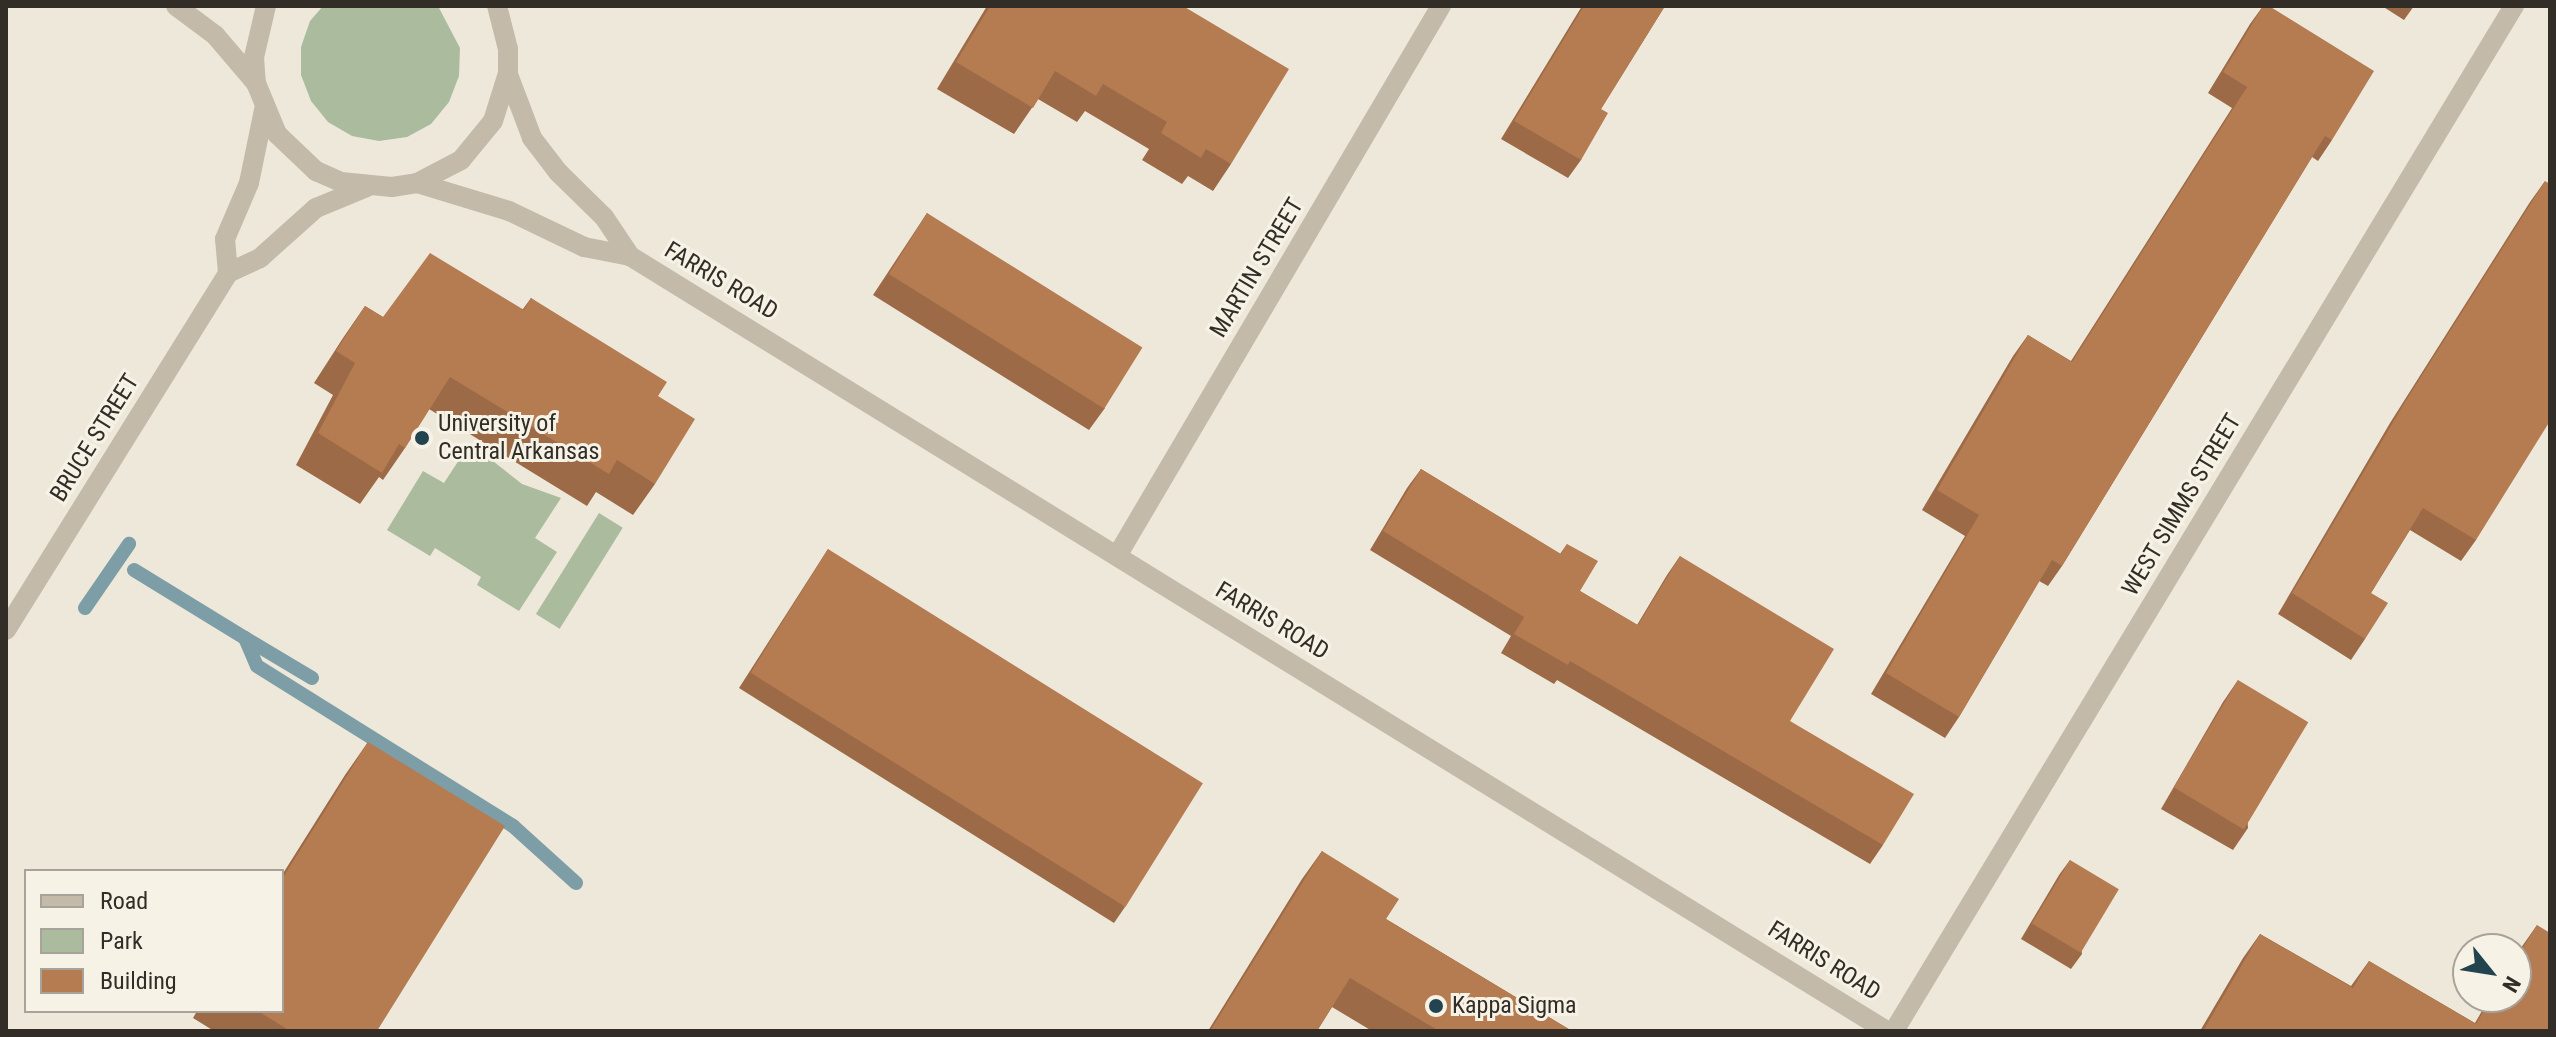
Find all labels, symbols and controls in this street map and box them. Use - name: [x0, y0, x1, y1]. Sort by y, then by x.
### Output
- street label: MARTIN STREET: [1204, 193, 1310, 343]
- street label: FARRIS ROAD: [659, 236, 783, 326]
- street label: BRUCE STREET: [44, 369, 146, 507]
- street label: WEST SIMMS STREET: [2116, 409, 2248, 601]
- place label: University of Central Arkansas: [438, 410, 599, 466]
- marker: University of Central Arkansas: [413, 429, 431, 447]
- street label: FARRIS ROAD: [1210, 576, 1334, 666]
- legend: [24, 869, 284, 1013]
- text: Road: [100, 887, 148, 915]
- street label: FARRIS ROAD: [1762, 915, 1886, 1007]
- text: Park: [100, 927, 143, 955]
- north arrow: [2452, 933, 2532, 1013]
- text: Building: [100, 967, 177, 995]
- text: N: [2497, 972, 2526, 996]
- place label: Kappa Sigma: [1452, 992, 1577, 1020]
- marker: Kappa Sigma: [1427, 997, 1445, 1015]

